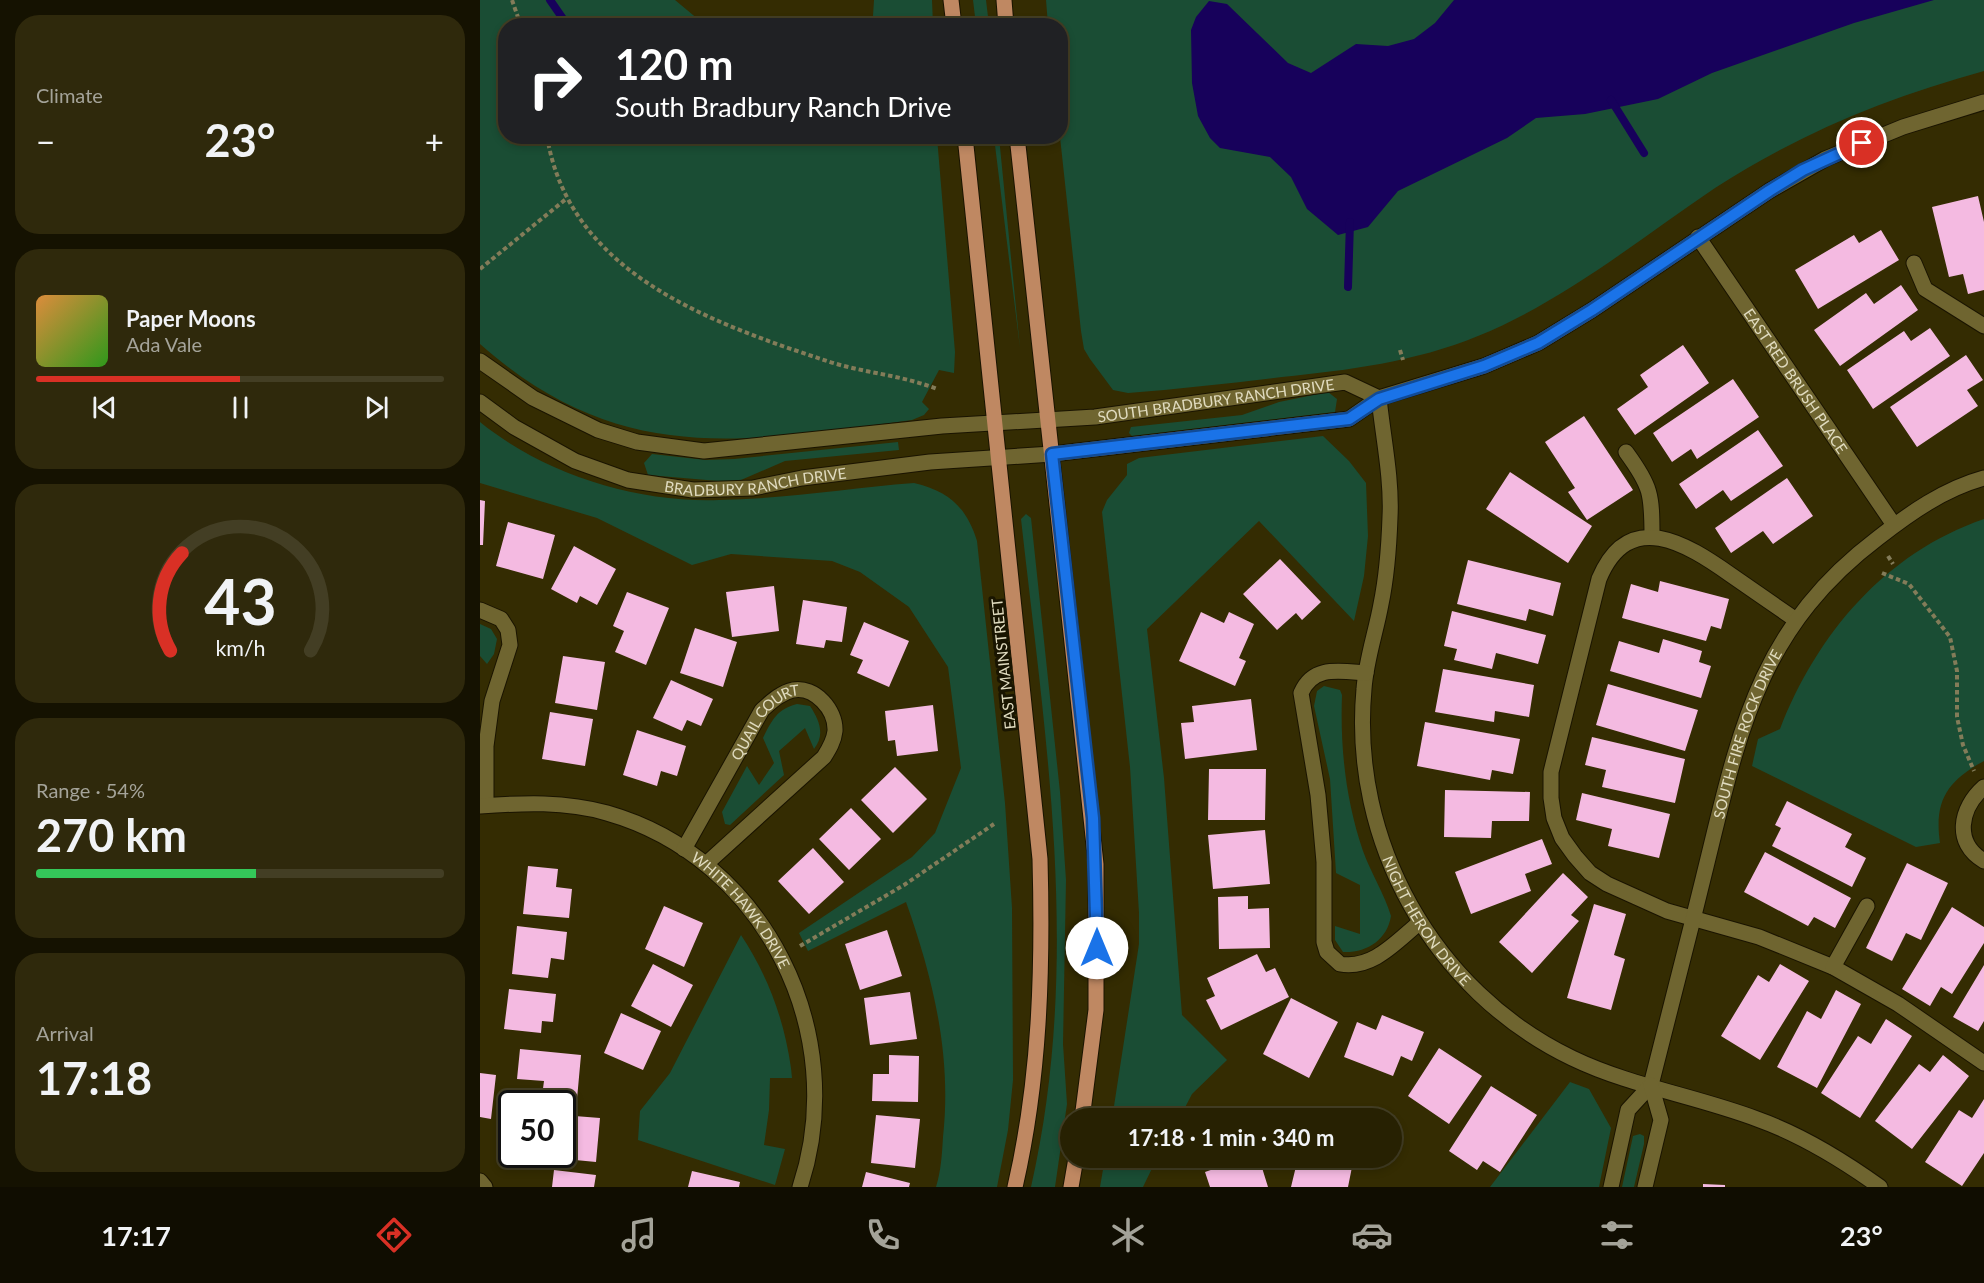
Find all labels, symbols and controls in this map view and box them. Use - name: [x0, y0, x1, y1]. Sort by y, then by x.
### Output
- text: 120 m: [615, 39, 733, 89]
- icon: right: [516, 42, 594, 120]
- text: Climate: [36, 83, 103, 107]
- text: South Bradbury Ranch Drive: [615, 90, 952, 123]
- text: 23°: [205, 113, 275, 167]
- pin: [1836, 117, 1887, 168]
- text: −: [36, 121, 55, 161]
- text: +: [425, 121, 444, 161]
- icon: arrive: [1845, 126, 1878, 159]
- text: Paper Moons: [126, 305, 256, 332]
- street label: EAST RED BRUSH PLACE: [1740, 305, 1852, 457]
- text: Ada Vale: [126, 332, 202, 356]
- street label: SOUTH BRADBURY RANCH DRIVE: [1096, 375, 1335, 426]
- icon: previous: [88, 391, 121, 424]
- icon: pause: [224, 391, 257, 424]
- icon: next: [360, 391, 393, 424]
- street label: BRADBURY RANCH DRIVE: [663, 464, 847, 499]
- text: 43: [204, 563, 276, 638]
- street label: EAST MAINSTREET: [987, 598, 1019, 730]
- text: km/h: [215, 635, 265, 661]
- street label: SOUTH FIRE ROCK DRIVE: [1709, 646, 1785, 820]
- street label: QUAIL COURT: [727, 680, 800, 763]
- text: Range · 54%: [36, 778, 145, 802]
- text: 270 km: [36, 808, 187, 862]
- street label: WHITE HAWK DRIVE: [688, 848, 794, 971]
- street label: NIGHT HERON DRIVE: [1379, 853, 1475, 989]
- position arrow: [1065, 916, 1129, 980]
- text: Arrival: [36, 1021, 94, 1045]
- text: 17:18: [36, 1051, 152, 1105]
- speed limit sign: 50: [498, 1090, 576, 1168]
- text: 17:18 · 1 min · 340 m: [1128, 1124, 1334, 1151]
- icon: directions: [373, 1214, 415, 1256]
- icon: music: [618, 1214, 660, 1256]
- icon: phone: [862, 1214, 904, 1256]
- icon: climate: [1107, 1214, 1149, 1256]
- icon: car: [1351, 1214, 1393, 1256]
- icon: filters: [1596, 1214, 1638, 1256]
- text: 17:17: [101, 1219, 171, 1252]
- text: 23°: [1840, 1219, 1883, 1252]

